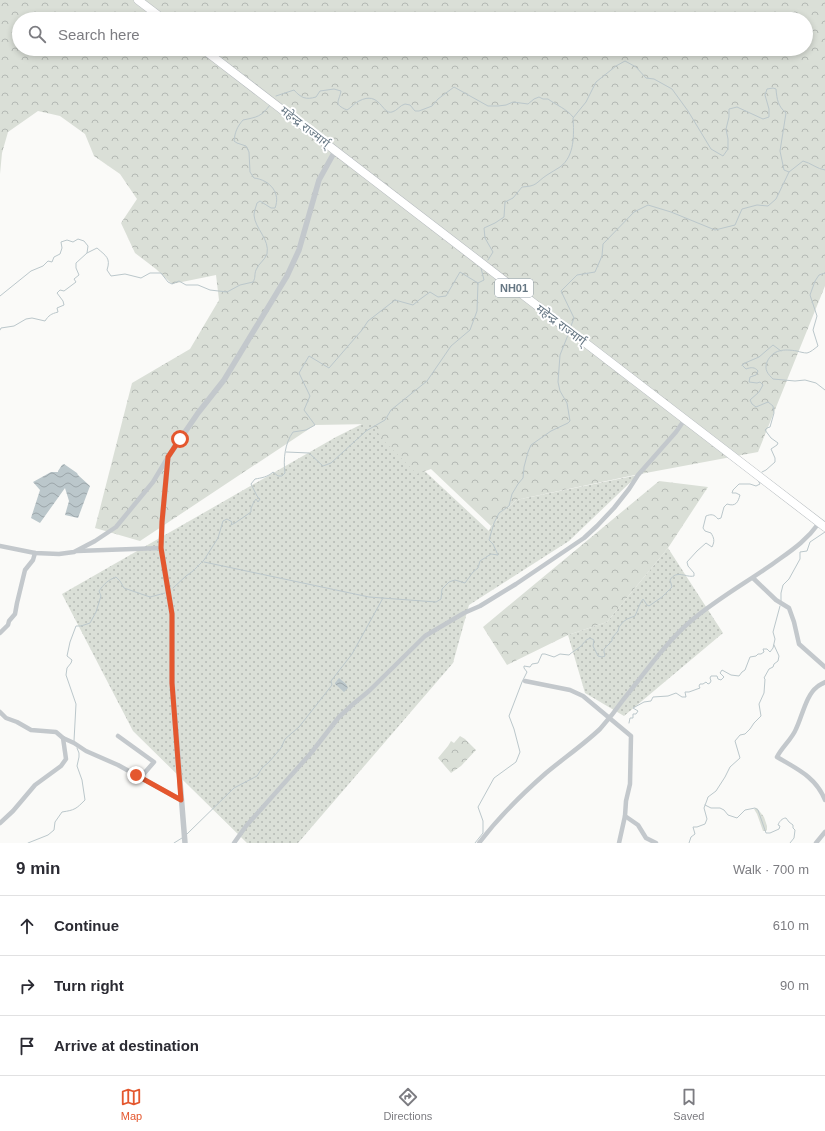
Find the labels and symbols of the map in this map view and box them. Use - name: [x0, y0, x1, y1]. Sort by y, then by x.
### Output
- street label: महेन्द्र राज्मार्ग्: [277, 103, 335, 152]
- road number: NH01: [495, 279, 533, 297]
- street label: महेन्द्र राज्मार्ग्: [533, 301, 591, 350]
- route start: [171, 430, 189, 448]
- route end: [127, 766, 145, 784]

